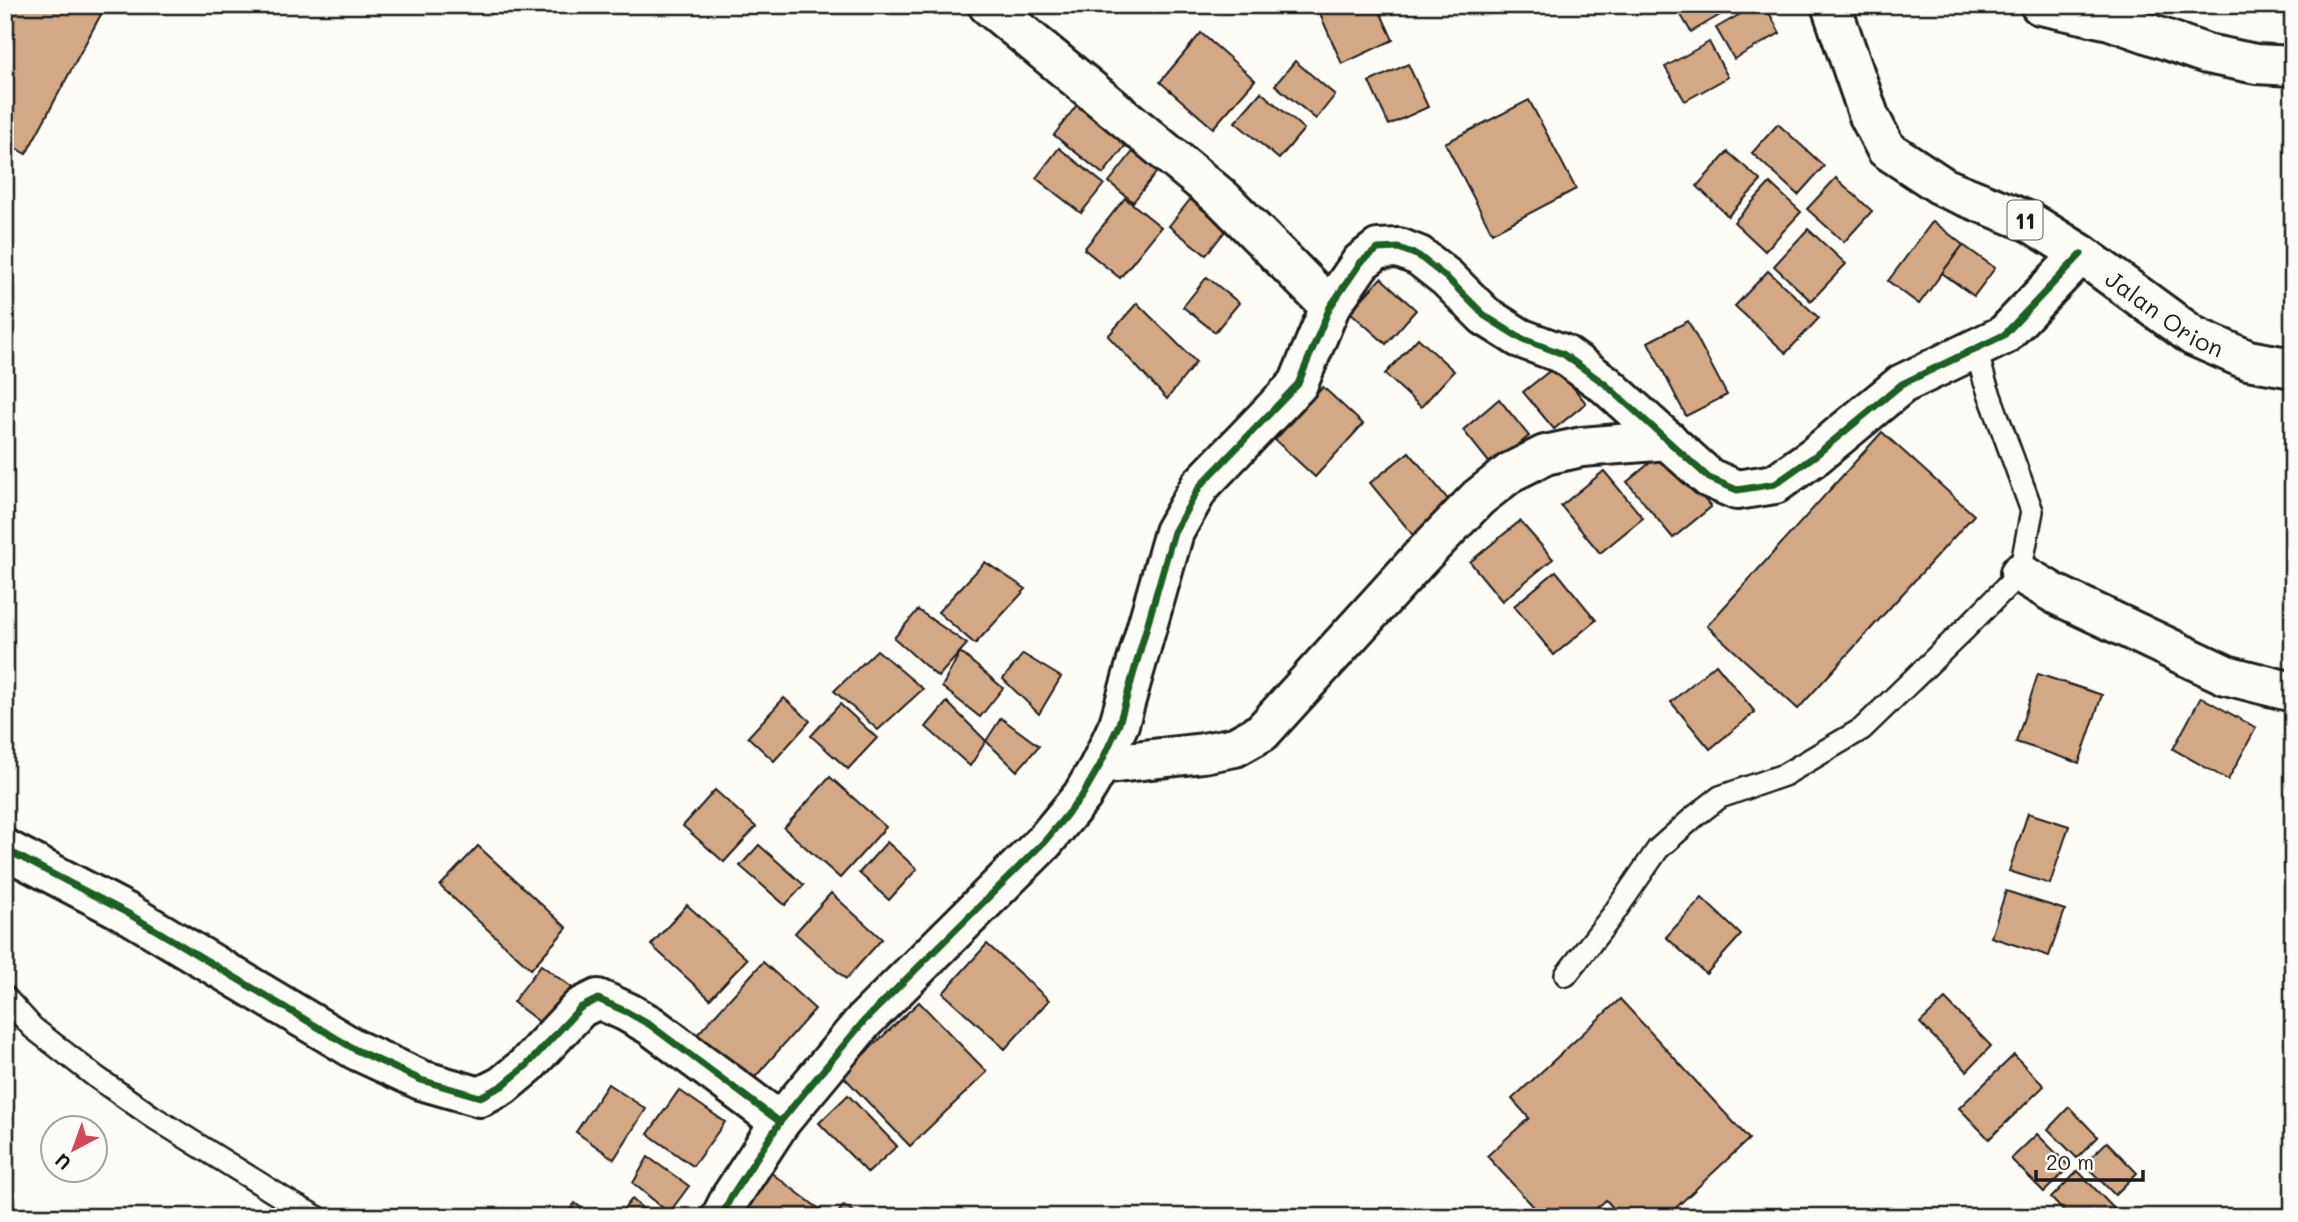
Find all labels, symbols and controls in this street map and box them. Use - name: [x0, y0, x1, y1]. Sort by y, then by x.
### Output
- road number: 11: [2008, 200, 2042, 240]
- street label: Jalan Orion: [2100, 262, 2229, 363]
- north arrow: [38, 1114, 108, 1184]
- scale bar: [2036, 1138, 2142, 1182]
- text: U: [49, 1148, 76, 1176]
- text: 20 m: [2046, 1148, 2094, 1175]

